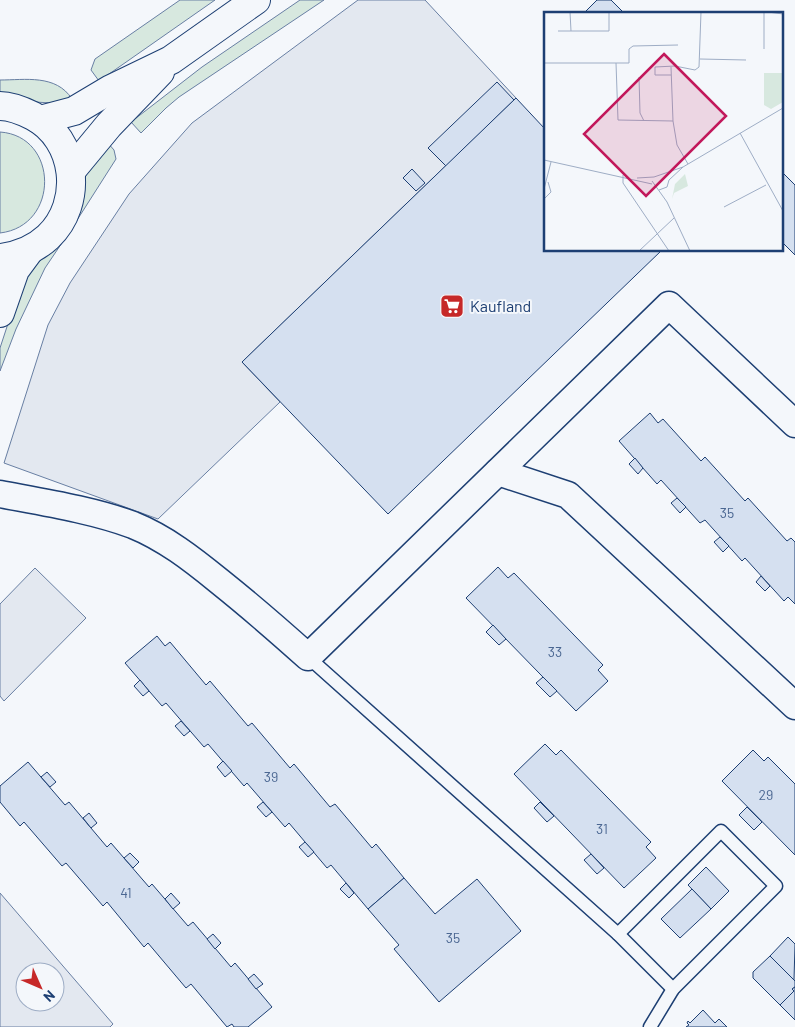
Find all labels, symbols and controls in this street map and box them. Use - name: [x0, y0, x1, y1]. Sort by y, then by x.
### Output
- inset map: [544, 12, 782, 251]
- supermarket icon: Kaufland: [439, 293, 465, 319]
- place label: Kaufland: [470, 296, 531, 315]
- house number: 35: [720, 504, 734, 521]
- house number: 33: [548, 643, 562, 660]
- house number: 39: [264, 768, 278, 785]
- house number: 29: [759, 786, 773, 803]
- house number: 31: [596, 820, 608, 837]
- house number: 41: [120, 884, 132, 901]
- house number: 35: [446, 929, 460, 946]
- north arrow: [15, 962, 65, 1012]
- text: N: [40, 987, 59, 1006]

